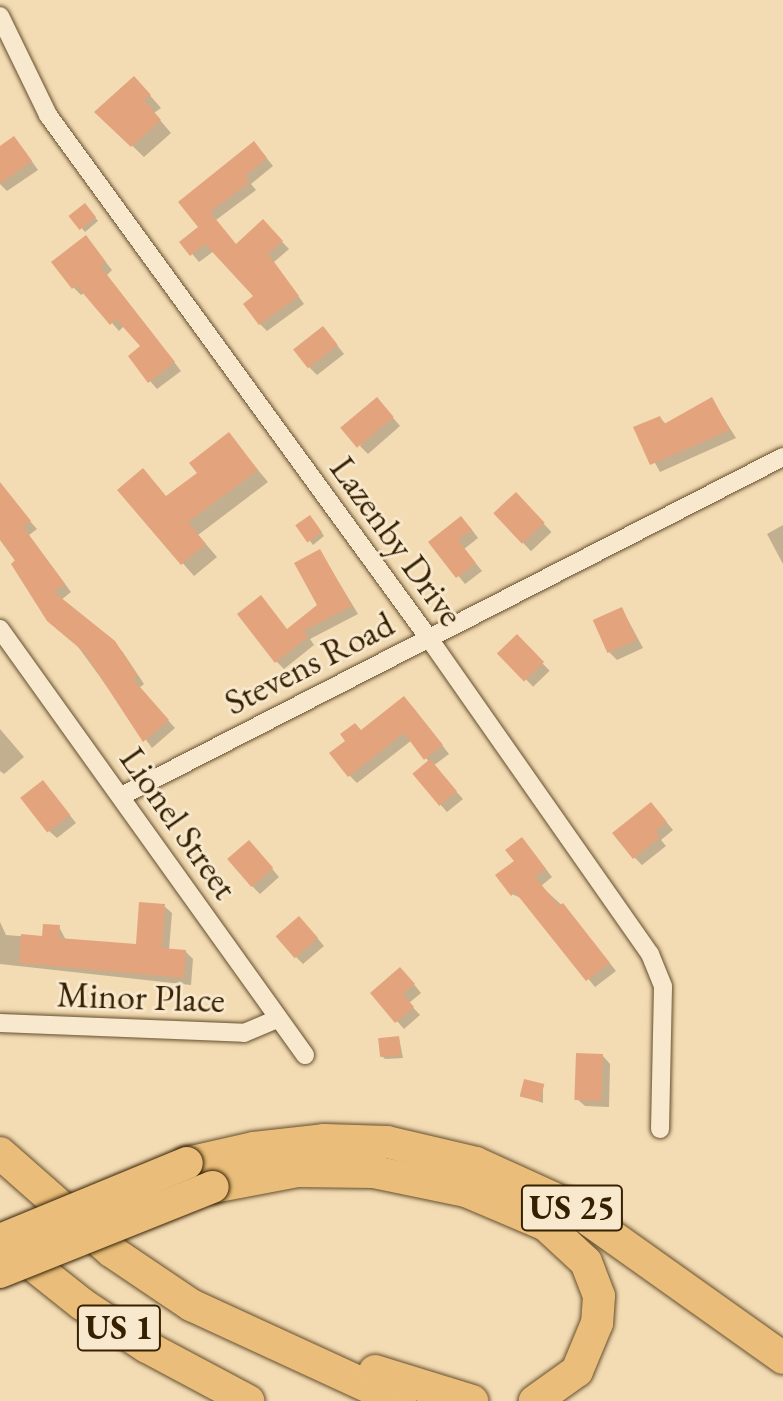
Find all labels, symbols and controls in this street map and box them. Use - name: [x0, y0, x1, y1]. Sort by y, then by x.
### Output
- street label: Lazenby Drive: [321, 448, 473, 634]
- street label: Stevens Road: [217, 602, 401, 724]
- street label: Lionel Street: [111, 739, 247, 907]
- street label: Minor Place: [56, 972, 226, 1022]
- road number: US 25: [520, 1178, 624, 1238]
- road number: US 1: [75, 1298, 163, 1358]

